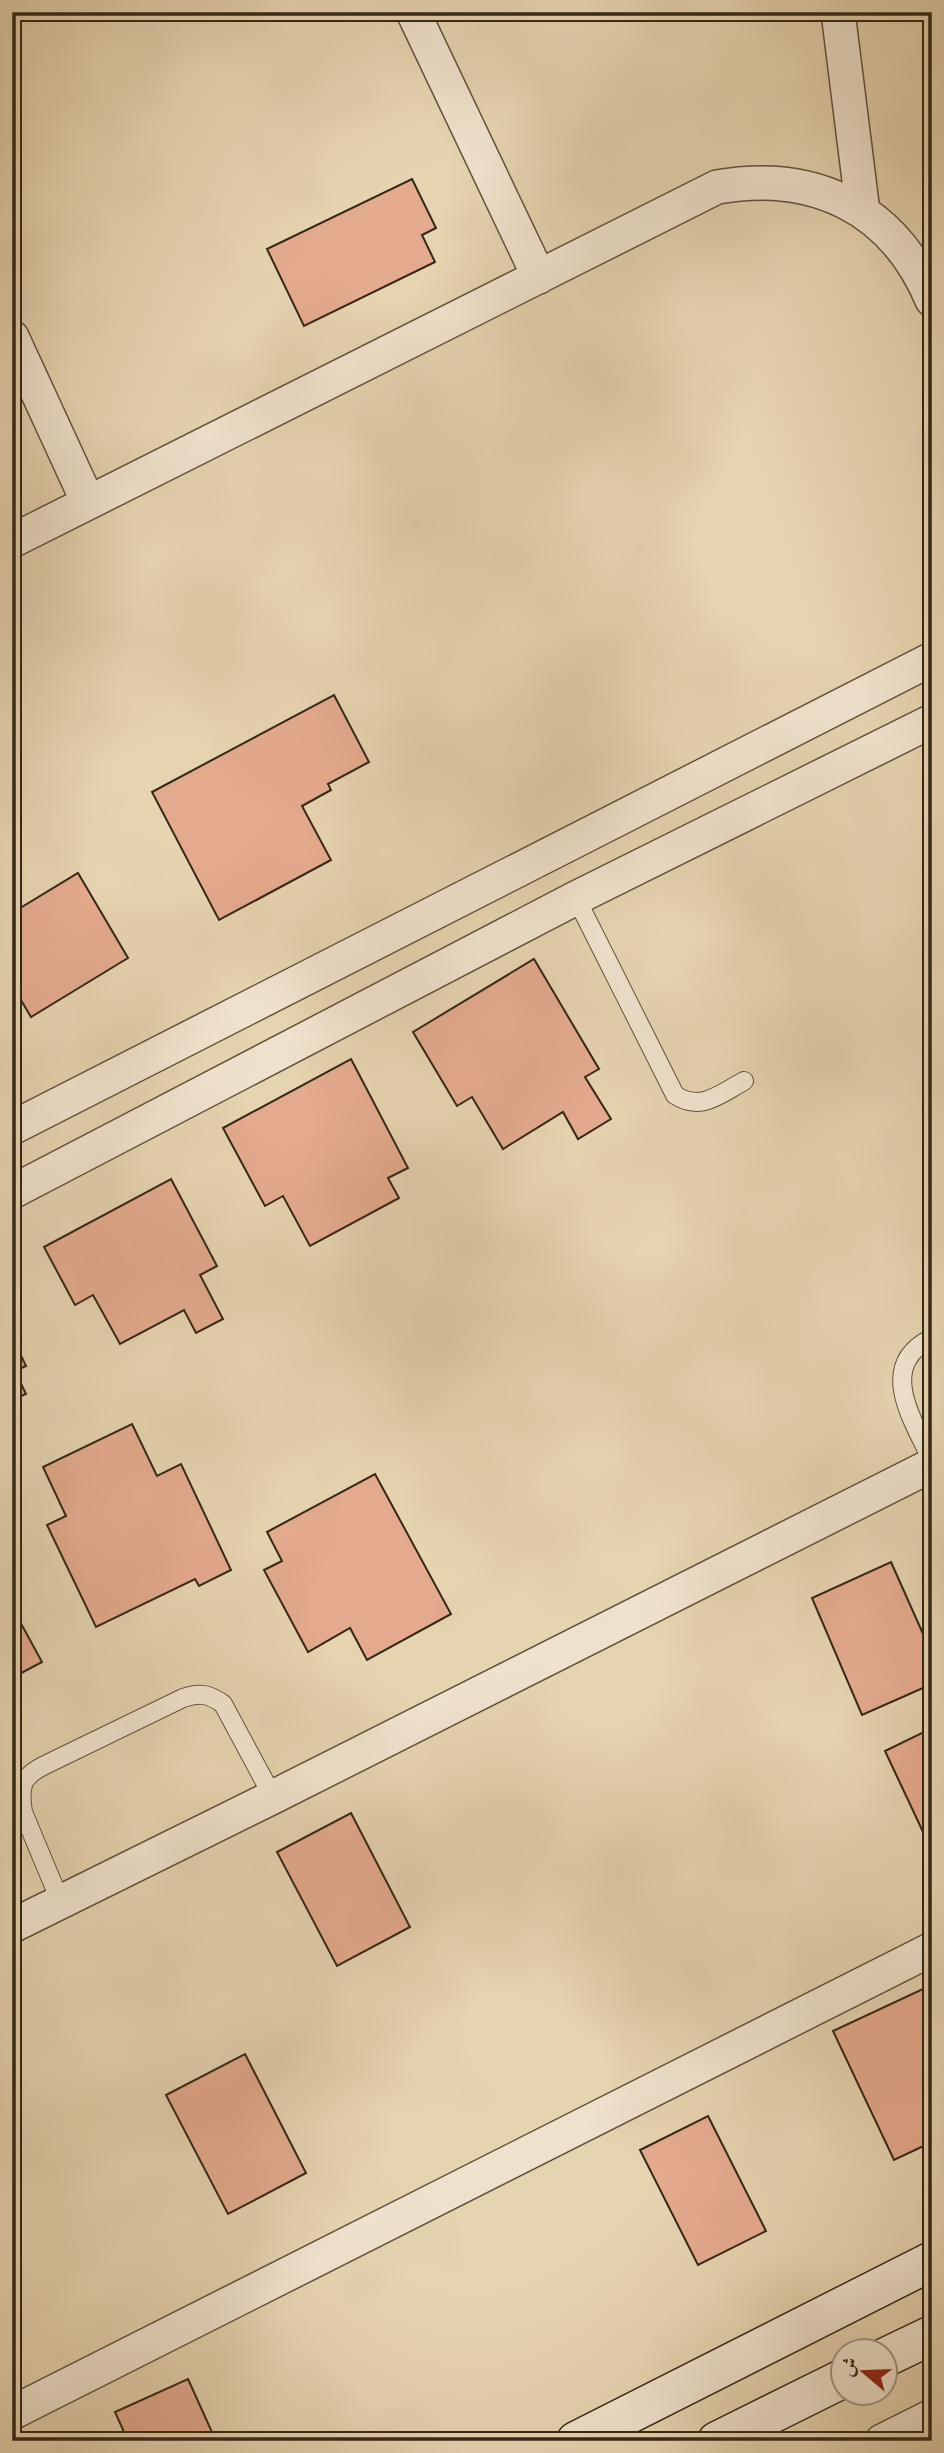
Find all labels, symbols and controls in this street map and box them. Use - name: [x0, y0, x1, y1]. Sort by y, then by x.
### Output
- north arrow: [828, 2338, 898, 2408]
- text: ش: [832, 2353, 864, 2380]

